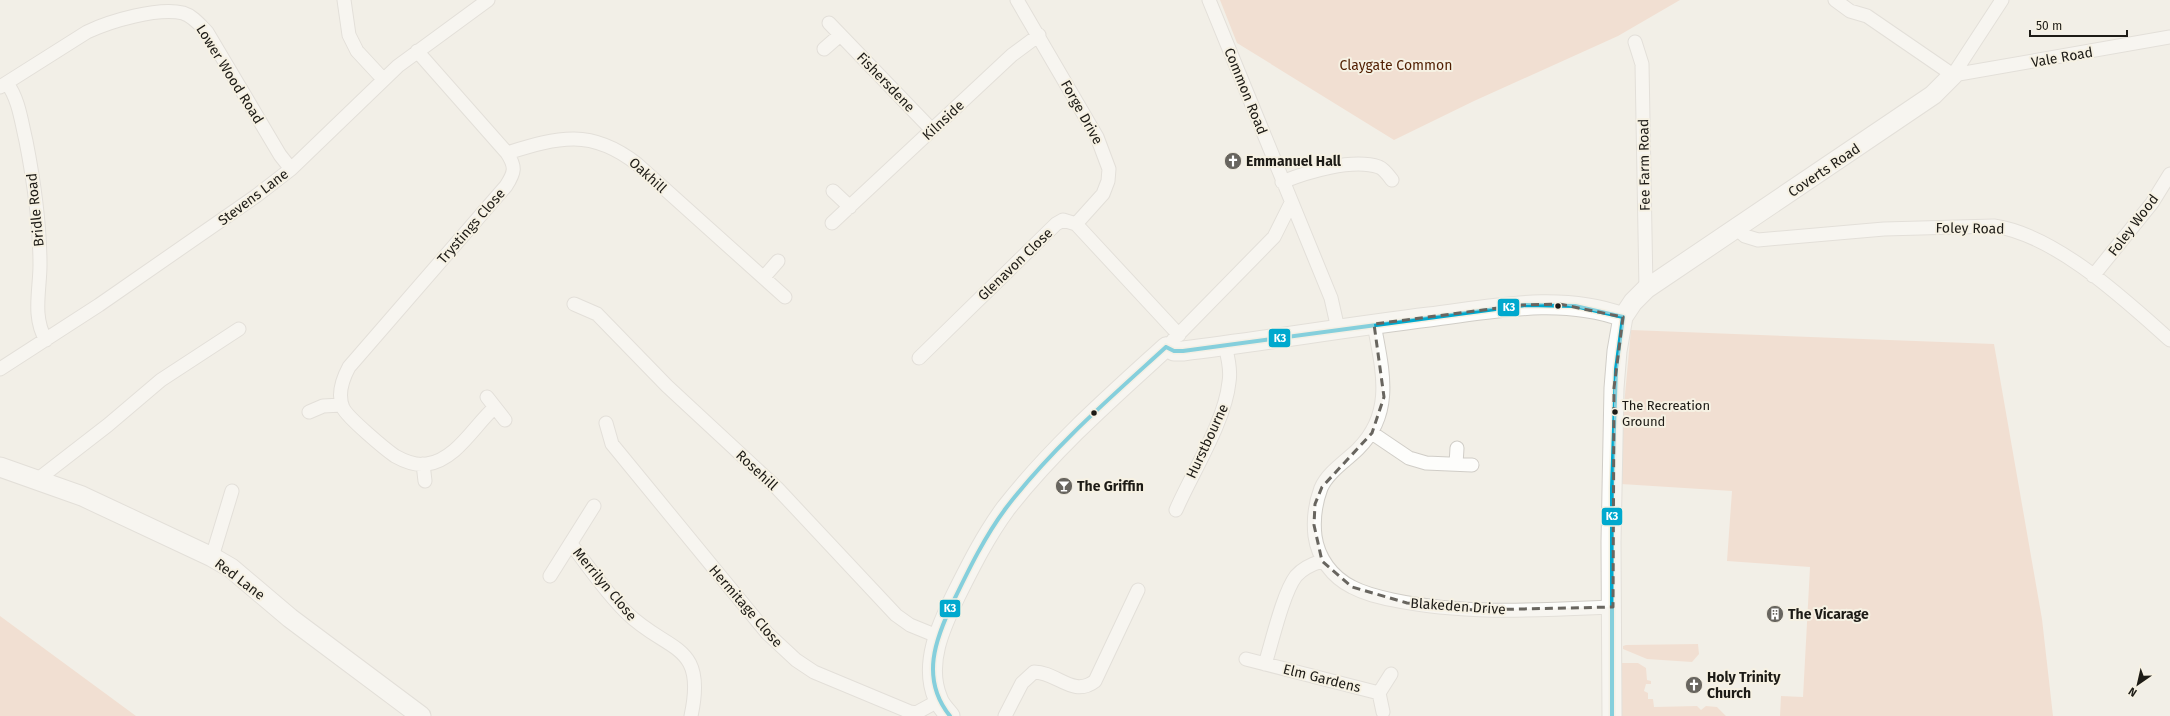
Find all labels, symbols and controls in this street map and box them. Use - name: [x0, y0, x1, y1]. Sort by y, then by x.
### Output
- scale bar: [2030, 12, 2127, 38]
- text: 50 m: [2036, 19, 2062, 33]
- street label: Lower Wood Road: [192, 22, 267, 127]
- street label: Vale Road: [2030, 44, 2094, 71]
- street label: Common Road: [1220, 45, 1271, 137]
- street label: Fishersdene: [853, 49, 918, 116]
- park label: Claygate Common: [1340, 57, 1452, 74]
- street label: Forge Drive: [1057, 77, 1106, 147]
- street label: Kilnside: [919, 97, 968, 144]
- street label: Fee Farm Road: [1635, 119, 1654, 211]
- street label: Coverts Road: [1785, 140, 1863, 201]
- church icon: Emmanuel Hall: [1223, 151, 1243, 171]
- place label: Emmanuel Hall: [1246, 153, 1342, 170]
- street label: Oakhill: [625, 154, 670, 197]
- street label: Stevens Lane: [215, 166, 292, 229]
- street label: Bridle Road: [23, 172, 48, 248]
- street label: Trystings Close: [434, 185, 509, 267]
- street label: Foley Wood: [2105, 191, 2162, 260]
- street label: Foley Road: [1935, 219, 2005, 238]
- street label: Glenavon Close: [975, 225, 1056, 304]
- line badge: K3: [1497, 298, 1520, 317]
- text: K3: [1503, 301, 1516, 314]
- unlabelled marker: [1553, 301, 1563, 311]
- line badge: K3: [1268, 328, 1291, 348]
- text: K3: [1274, 332, 1287, 345]
- place label: The Recreation Ground: [1622, 398, 1710, 429]
- street label: Hurstbourne: [1183, 401, 1232, 481]
- marker: The Recreation Ground: [1610, 407, 1620, 417]
- unlabelled marker: [1089, 408, 1099, 418]
- street label: Rosehill: [732, 447, 781, 494]
- bar icon: The Griffin: [1054, 476, 1074, 496]
- place label: The Griffin: [1077, 478, 1144, 495]
- line badge: K3: [1601, 507, 1623, 526]
- text: K3: [1606, 510, 1619, 523]
- street label: Merrilyn Close: [569, 544, 640, 624]
- street label: Red Lane: [211, 555, 268, 604]
- street label: Hermitage Close: [705, 562, 786, 651]
- street label: Blakeden Drive: [1410, 595, 1506, 618]
- line badge: K3: [939, 599, 961, 618]
- text: K3: [944, 602, 957, 615]
- building icon: The Vicarage: [1765, 604, 1785, 624]
- place label: The Vicarage: [1788, 606, 1869, 623]
- street label: Elm Gardens: [1281, 661, 1363, 696]
- north arrow: [2118, 664, 2158, 704]
- place label: Holy Trinity Church: [1707, 669, 1781, 702]
- church icon: Holy Trinity Church: [1684, 675, 1704, 695]
- text: N: [2126, 684, 2139, 699]

